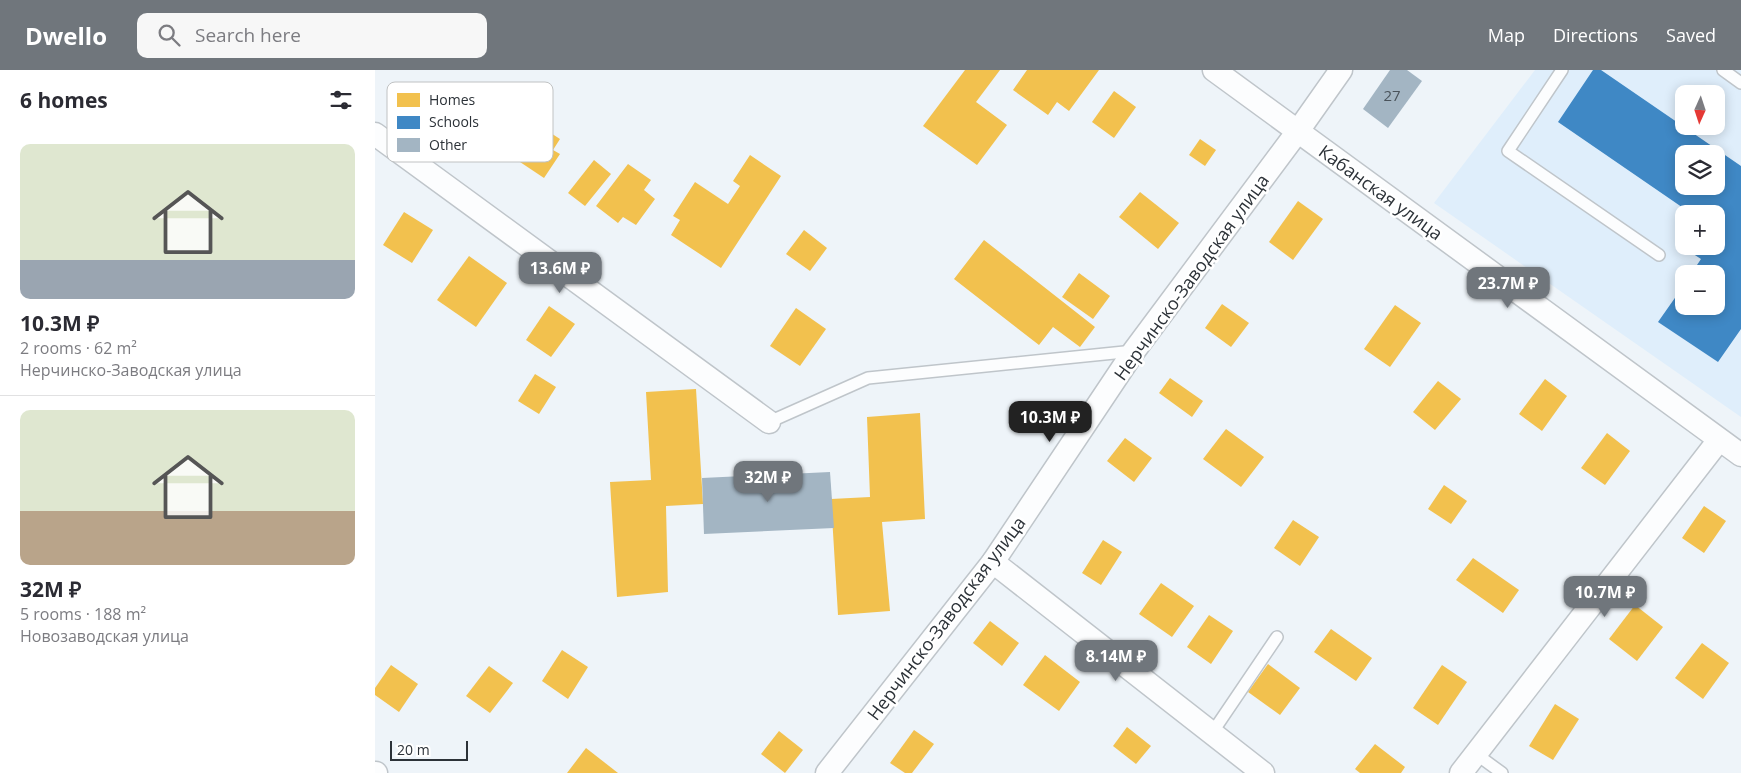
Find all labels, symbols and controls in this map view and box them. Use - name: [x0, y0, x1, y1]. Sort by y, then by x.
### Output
- search box: [137, 13, 487, 58]
- text: Dwello: [25, 19, 107, 52]
- icon: search: [155, 21, 183, 49]
- text: Search here: [195, 22, 301, 48]
- text: Map: [1488, 23, 1525, 47]
- text: Directions: [1553, 23, 1638, 47]
- text: Saved: [1666, 23, 1716, 47]
- legend: [387, 82, 553, 162]
- house number: 27: [1383, 85, 1401, 105]
- north arrow: [1675, 85, 1725, 135]
- map controls: [1675, 85, 1725, 315]
- text: 6 homes: [20, 86, 108, 114]
- icon: filters: [327, 86, 355, 114]
- text: Homes: [429, 90, 476, 109]
- text: Schools: [429, 112, 479, 131]
- text: Other: [429, 135, 467, 154]
- street label: Кабанская улица: [1314, 139, 1448, 245]
- button: layers: [1675, 145, 1725, 195]
- street label: Нерчинско-Заводская улица: [1108, 169, 1274, 385]
- icon: home: [143, 177, 233, 267]
- button: +: [1675, 205, 1725, 255]
- pin: 13.6M ₽: [514, 252, 606, 294]
- text: 13.6M ₽: [530, 257, 590, 279]
- button: −: [1675, 265, 1725, 315]
- pin: 23.7M ₽: [1462, 266, 1554, 309]
- text: 23.7M ₽: [1478, 272, 1538, 294]
- text: 10.3M ₽: [20, 309, 100, 337]
- text: 2 rooms · 62 m²: [20, 337, 137, 359]
- text: Нерчинско-Заводская улица: [20, 359, 242, 381]
- pin: 10.3M ₽: [1004, 400, 1096, 443]
- text: 10.3M ₽: [1020, 406, 1080, 428]
- icon: home: [143, 442, 233, 532]
- pin: 32M ₽: [733, 460, 803, 503]
- text: 32M ₽: [745, 466, 791, 488]
- street label: Нерчинско-Заводская улица: [861, 511, 1031, 725]
- text: 32M ₽: [20, 575, 82, 603]
- pin: 10.7M ₽: [1559, 576, 1651, 618]
- text: 10.7M ₽: [1575, 581, 1635, 603]
- text: 5 rooms · 188 m²: [20, 603, 146, 625]
- text: Новозаводская улица: [20, 625, 189, 647]
- pin: 8.14M ₽: [1070, 640, 1162, 682]
- text: 8.14M ₽: [1086, 645, 1146, 667]
- scale bar: [390, 738, 467, 761]
- text: 20 m: [397, 740, 430, 759]

